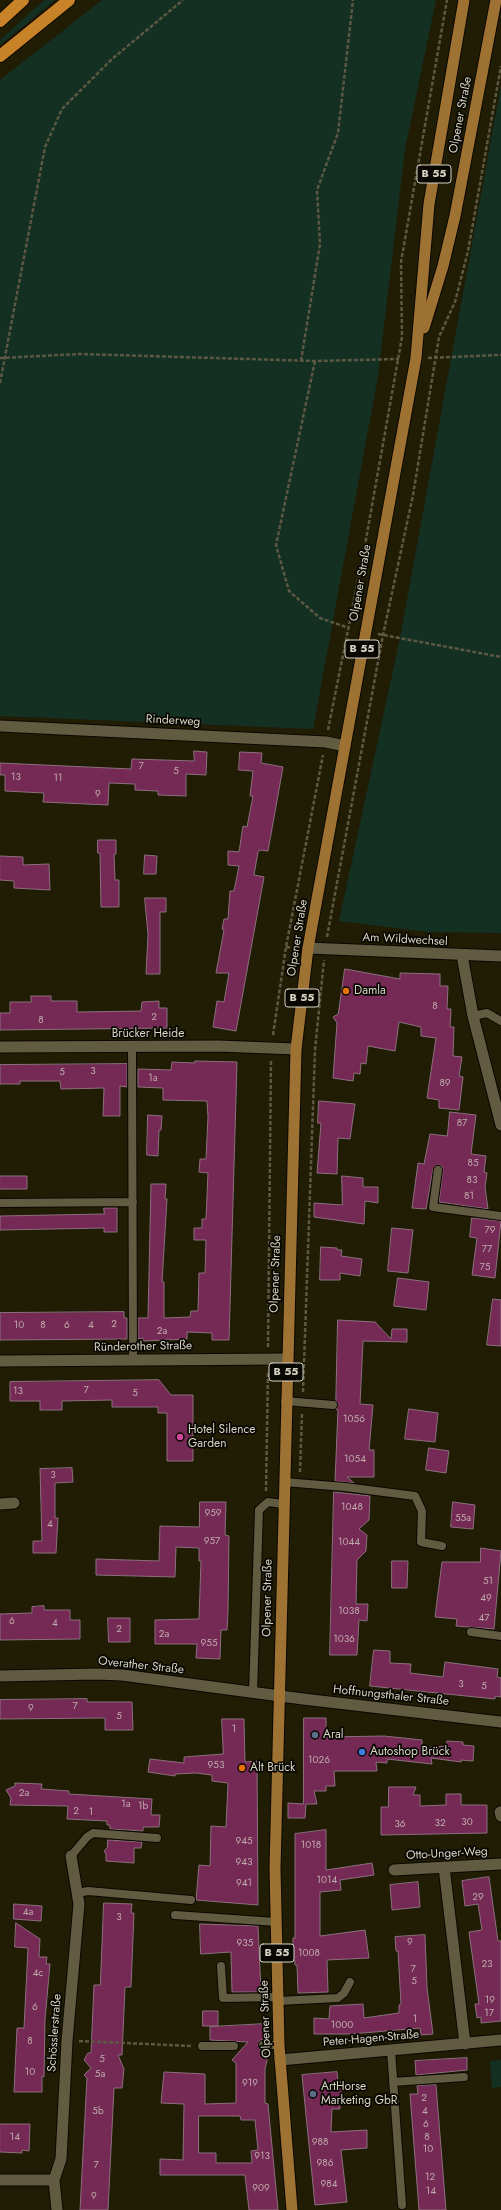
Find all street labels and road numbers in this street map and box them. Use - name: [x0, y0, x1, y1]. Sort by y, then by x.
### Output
- street label: Olpener Straße: [447, 75, 475, 155]
- road number: B 55: [417, 165, 451, 183]
- street label: Olpener Straße: [347, 543, 375, 623]
- road number: B 55: [345, 640, 379, 658]
- street label: Rinderweg: [145, 712, 201, 730]
- street label: Olpener Straße: [285, 898, 311, 978]
- street label: Am Wildwechsel: [362, 931, 448, 949]
- road number: B 55: [285, 989, 319, 1007]
- street label: Brücker Heide: [112, 1027, 184, 1041]
- street label: Olpener Straße: [267, 1235, 285, 1313]
- street label: Ründerother Straße: [94, 1339, 192, 1355]
- road number: B 55: [269, 1363, 303, 1381]
- street label: Olpener Straße: [260, 1559, 276, 1637]
- street label: Overather Straße: [97, 1654, 185, 1678]
- street label: Hoffnungsthaler Straße: [332, 1683, 450, 1709]
- street label: Otto-Unger-Weg: [406, 1845, 488, 1863]
- road number: B 55: [260, 1944, 294, 1962]
- street label: Olpener Straße: [257, 1980, 275, 2058]
- street label: Schösslerstraße: [45, 1993, 65, 2073]
- street label: Peter-Hagen-Straße: [322, 2028, 420, 2050]

